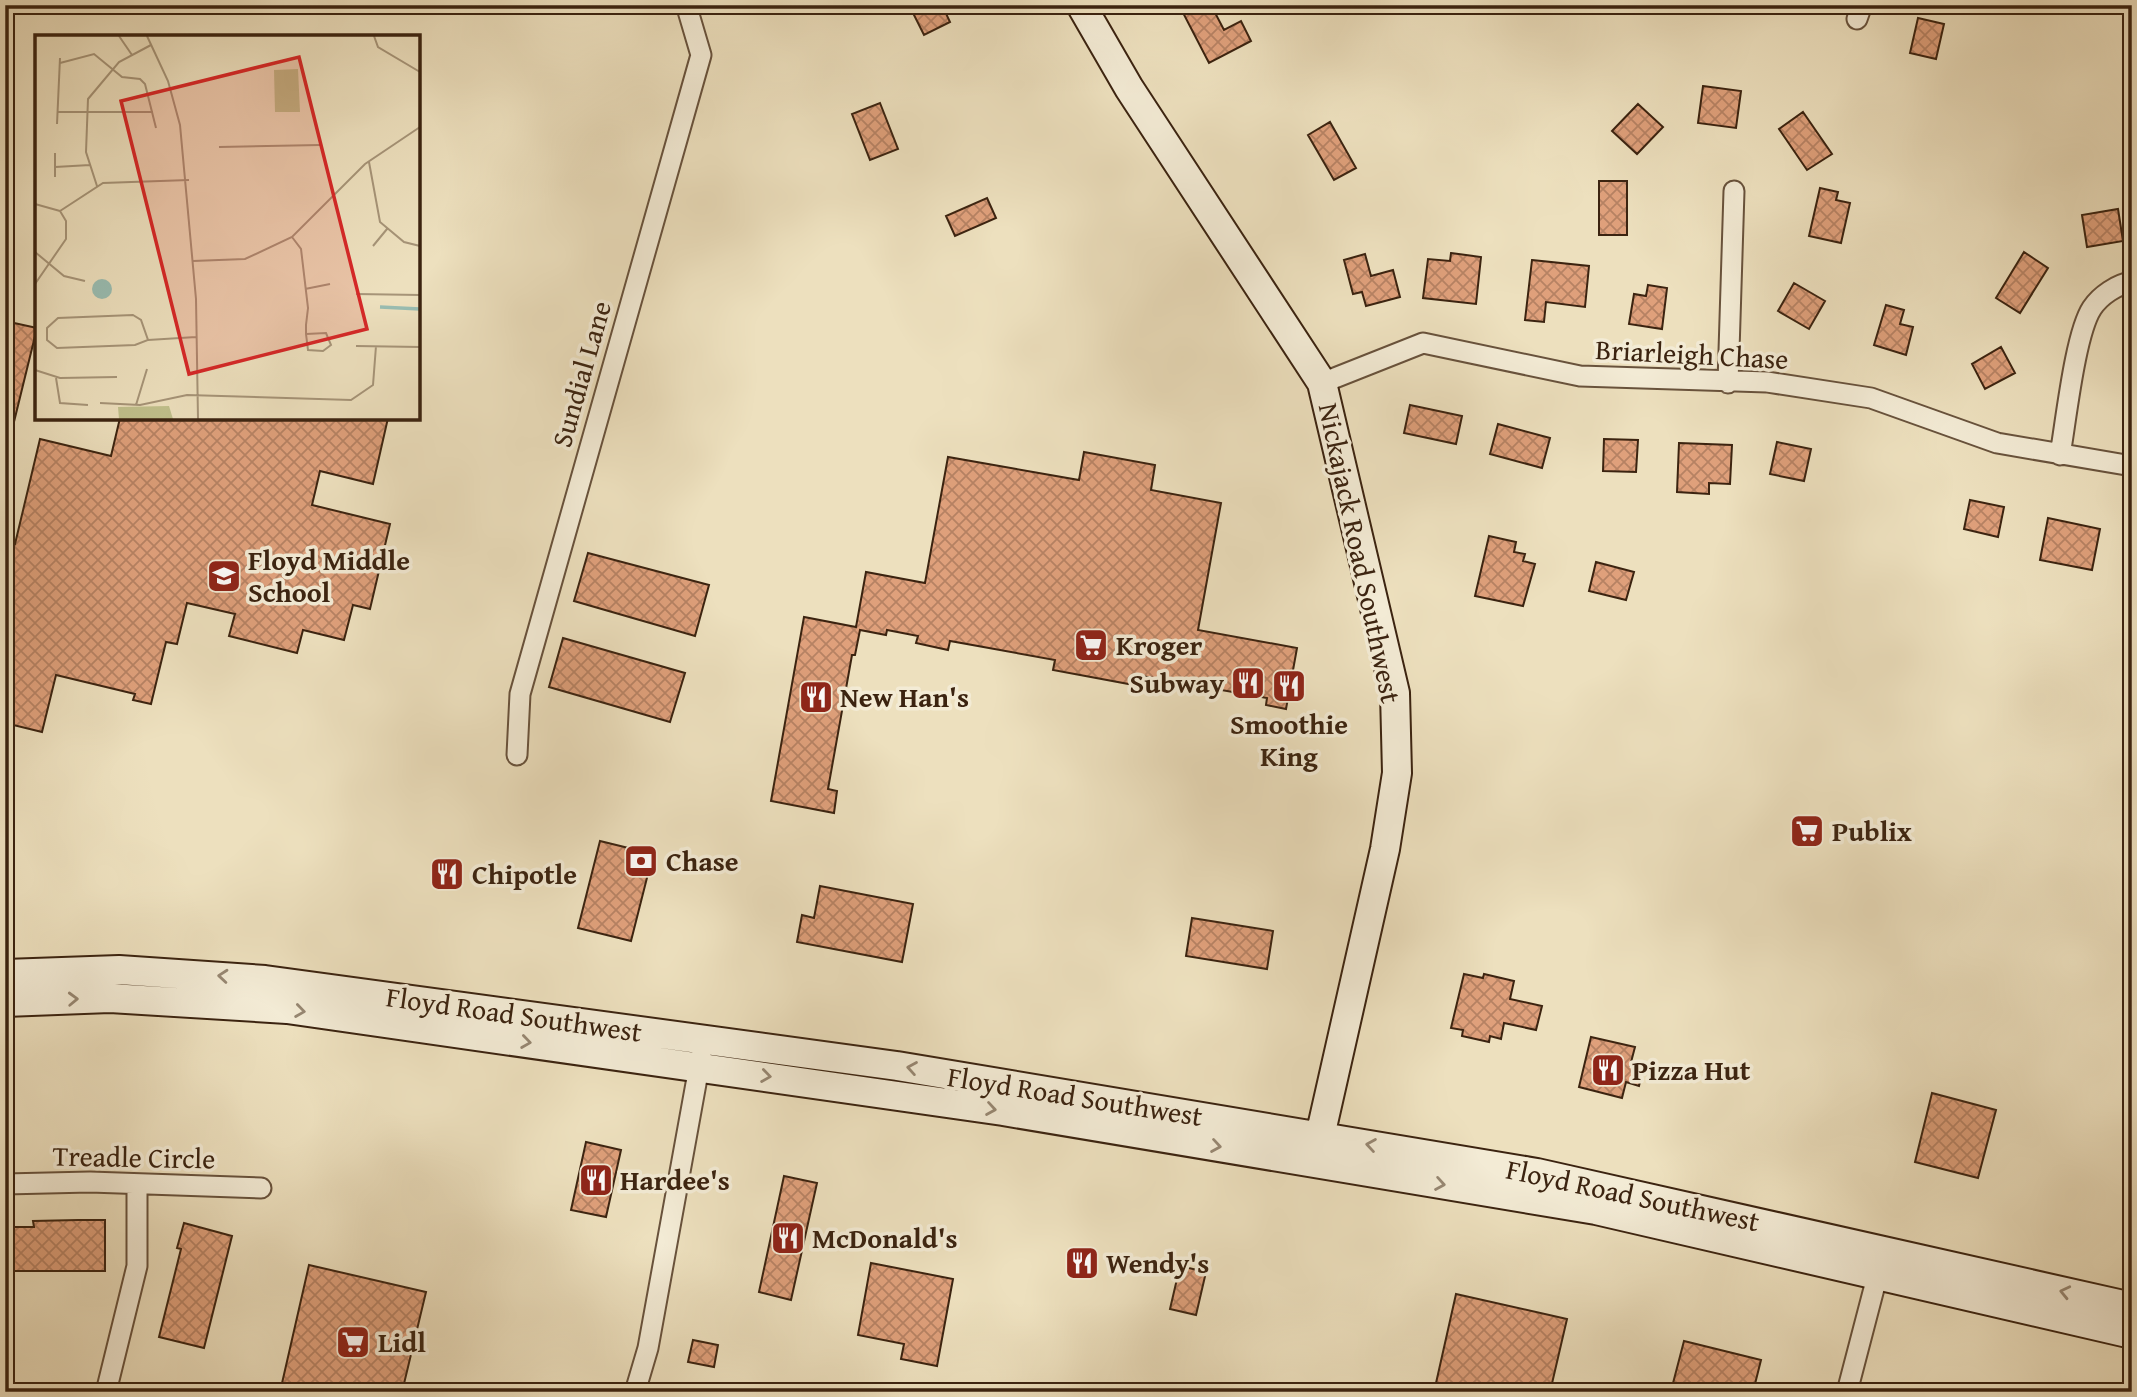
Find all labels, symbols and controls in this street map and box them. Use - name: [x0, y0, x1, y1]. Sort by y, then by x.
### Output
- inset map: [35, 35, 420, 420]
- street label: Sundial Lane: [540, 296, 621, 452]
- street label: Briarleigh Chase: [1595, 328, 1790, 379]
- street label: Nickajack Road Southwest: [1309, 399, 1412, 707]
- place label: Floyd Middle School: [248, 539, 410, 612]
- school or university icon: Floyd Middle School: [205, 557, 243, 595]
- place label: Kroger: [1116, 624, 1203, 665]
- supermarket icon: Kroger: [1072, 626, 1110, 664]
- place label: Subway: [1129, 662, 1225, 703]
- restaurant icon: Subway: [1229, 664, 1267, 702]
- restaurant icon: Smoothie King: [1270, 667, 1308, 705]
- place label: New Han's: [840, 676, 969, 717]
- restaurant icon: New Han's: [797, 678, 835, 716]
- place label: Smoothie King: [1230, 703, 1348, 776]
- place label: Publix: [1832, 810, 1912, 851]
- supermarket icon: Publix: [1788, 812, 1826, 850]
- place label: Chase: [666, 840, 739, 881]
- bank icon: Chase: [622, 842, 660, 880]
- place label: Chipotle: [472, 853, 577, 894]
- restaurant icon: Chipotle: [428, 855, 466, 893]
- one-way arrow: [217, 969, 228, 984]
- street label: Floyd Road Southwest: [384, 975, 645, 1052]
- one-way arrow: [68, 991, 79, 1006]
- one-way arrow: [294, 1003, 306, 1018]
- one-way arrow: [520, 1034, 532, 1049]
- place label: Pizza Hut: [1632, 1049, 1751, 1090]
- restaurant icon: Pizza Hut: [1589, 1051, 1627, 1089]
- street label: Floyd Road Southwest: [945, 1055, 1206, 1136]
- one-way arrow: [906, 1061, 918, 1076]
- one-way arrow: [761, 1068, 772, 1083]
- one-way arrow: [986, 1101, 997, 1116]
- street label: Treadle Circle: [52, 1135, 216, 1178]
- one-way arrow: [1210, 1138, 1222, 1153]
- one-way arrow: [1365, 1138, 1377, 1153]
- street label: Floyd Road Southwest: [1503, 1148, 1764, 1241]
- place label: Hardee's: [620, 1159, 730, 1200]
- restaurant icon: Hardee's: [577, 1161, 615, 1199]
- one-way arrow: [1434, 1176, 1446, 1191]
- place label: McDonald's: [812, 1217, 958, 1258]
- restaurant icon: McDonald's: [769, 1219, 807, 1257]
- place label: Wendy's: [1106, 1242, 1209, 1283]
- restaurant icon: Wendy's: [1063, 1244, 1101, 1282]
- one-way arrow: [2059, 1286, 2071, 1300]
- place label: Lidl: [378, 1321, 426, 1362]
- supermarket icon: Lidl: [334, 1323, 372, 1361]

